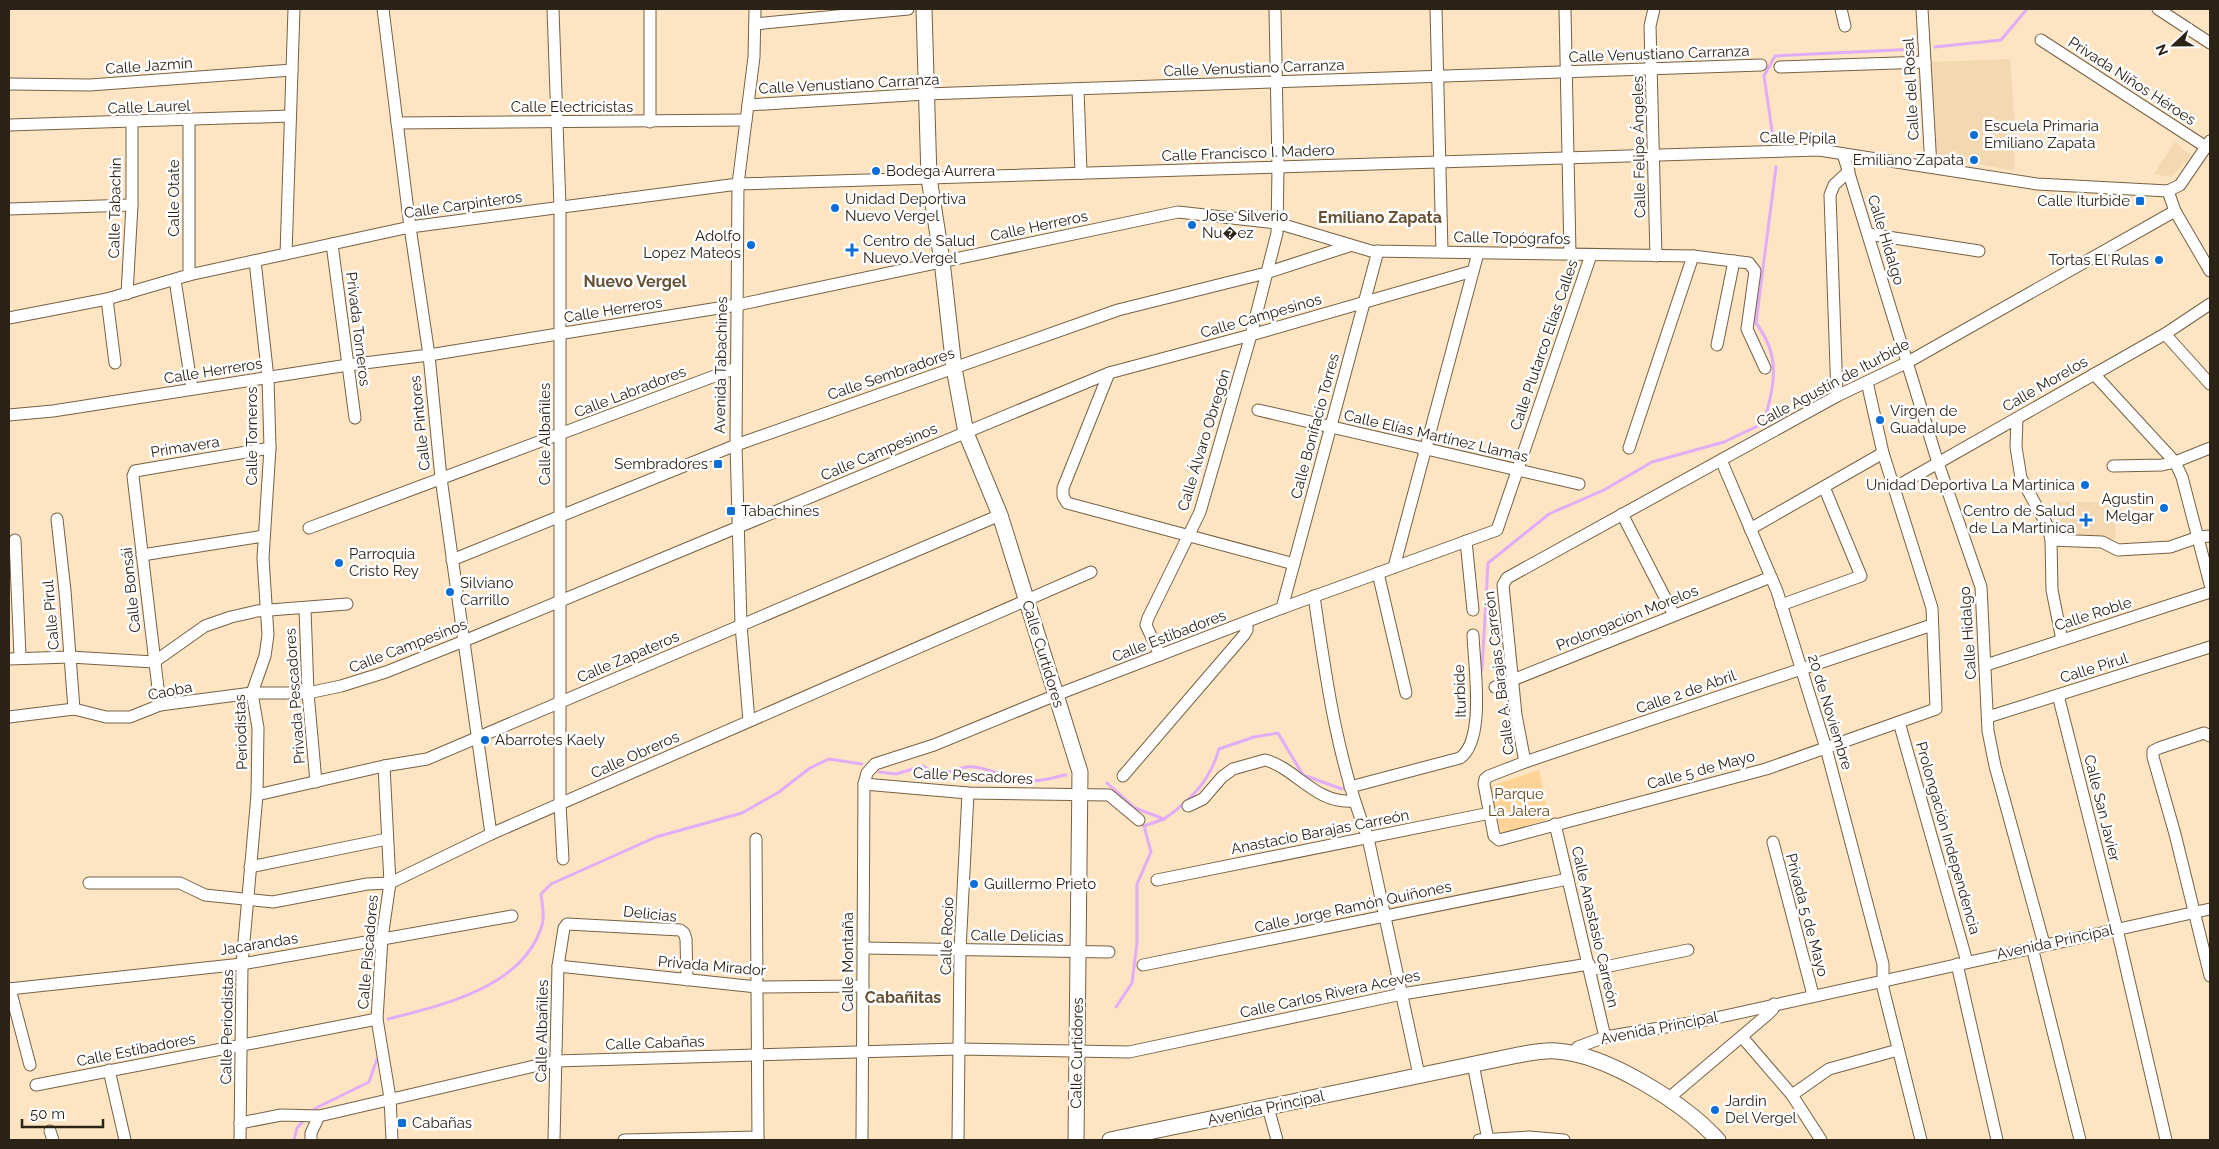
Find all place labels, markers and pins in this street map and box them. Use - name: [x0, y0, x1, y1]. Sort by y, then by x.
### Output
- place label: Escuela Primaria Emiliano Zapata: [1984, 117, 2099, 152]
- marker: Escuela Primaria Emiliano Zapata: [1968, 129, 1980, 141]
- place label: Emiliano Zapata: [1853, 151, 1964, 169]
- marker: Emiliano Zapata: [1968, 154, 1980, 166]
- place label: Bodega Aurrera: [886, 162, 995, 180]
- marker: Bodega Aurrera: [870, 165, 882, 177]
- place label: Unidad Deportiva Nuevo Vergel: [845, 190, 966, 225]
- place label: Calle Iturbide: [2037, 192, 2130, 210]
- marker: Calle Iturbide: [2134, 195, 2146, 207]
- marker: Unidad Deportiva Nuevo Vergel: [829, 202, 841, 214]
- place label: Jose Silverio Nu�ez: [1202, 207, 1288, 242]
- marker: Jose Silverio Nu�ez: [1186, 219, 1198, 231]
- place label: Adolfo Lopez Mateos: [643, 227, 741, 262]
- place label: Centro de Salud Nuevo Vergel: [863, 232, 975, 267]
- marker: Adolfo Lopez Mateos: [745, 239, 757, 251]
- marker: Centro de Salud Nuevo Vergel: [845, 243, 859, 257]
- place label: Tortas El Rulas: [2048, 251, 2149, 269]
- marker: Tortas El Rulas: [2153, 254, 2165, 266]
- place label: Virgen de Guadalupe: [1890, 402, 1967, 437]
- marker: Virgen de Guadalupe: [1874, 414, 1886, 426]
- place label: Sembradores: [614, 455, 708, 473]
- marker: Sembradores: [712, 458, 724, 470]
- place label: Unidad Deportiva La Martínica: [1866, 476, 2075, 494]
- marker: Unidad Deportiva La Martínica: [2079, 479, 2091, 491]
- place label: Agustin Melgar: [2102, 490, 2155, 525]
- place label: Tabachines: [741, 502, 819, 520]
- place label: Centro de Salud de La Martinica: [1963, 502, 2075, 537]
- marker: Agustin Melgar: [2158, 502, 2170, 514]
- marker: Tabachines: [725, 505, 737, 517]
- marker: Centro de Salud de La Martinica: [2079, 513, 2093, 527]
- place label: Parroquia Cristo Rey: [349, 545, 419, 580]
- marker: Parroquia Cristo Rey: [333, 557, 345, 569]
- place label: Silviano Carrillo: [460, 574, 513, 609]
- marker: Silviano Carrillo: [444, 586, 456, 598]
- place label: Abarrotes Kaely: [495, 731, 605, 749]
- marker: Abarrotes Kaely: [479, 734, 491, 746]
- place label: Guillermo Prieto: [984, 875, 1096, 893]
- marker: Guillermo Prieto: [968, 878, 980, 890]
- place label: Jardin Del Vergel: [1725, 1092, 1798, 1127]
- marker: Jardin Del Vergel: [1709, 1104, 1721, 1116]
- place label: Cabañas: [412, 1114, 472, 1132]
- marker: Cabañas: [396, 1117, 408, 1129]

